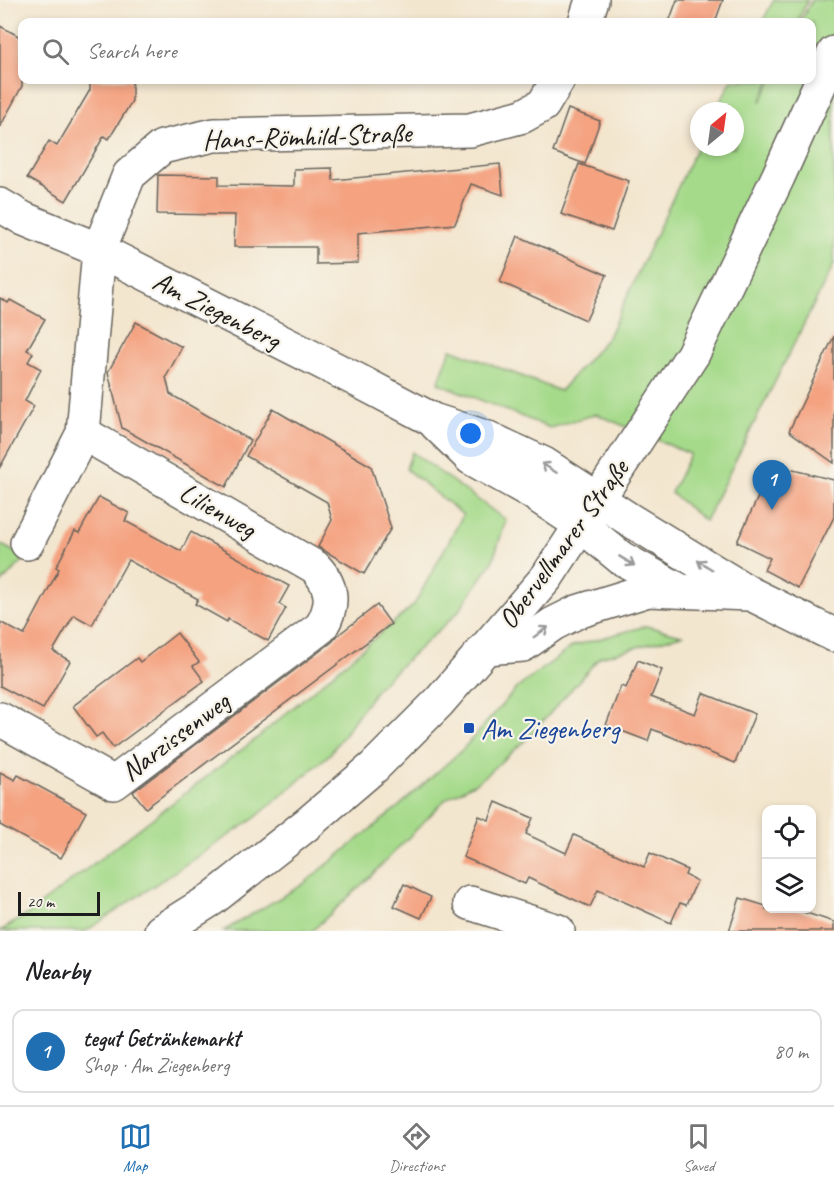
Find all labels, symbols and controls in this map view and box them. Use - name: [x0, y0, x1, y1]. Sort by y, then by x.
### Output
- search box: [18, 18, 816, 84]
- icon: search: [39, 35, 72, 68]
- text: Search here: [87, 37, 177, 65]
- north arrow: [690, 102, 744, 156]
- street label: Hans-Römhild-Straße: [202, 115, 414, 157]
- street label: Am Ziegenberg: [147, 263, 288, 358]
- your location: [456, 419, 485, 448]
- street label: Obervellmarer Straße: [490, 451, 637, 635]
- pin: 1: [752, 460, 792, 510]
- one-way arrow: [541, 461, 558, 473]
- street label: Lilienweg: [173, 474, 263, 546]
- one-way arrow: [618, 555, 635, 567]
- one-way arrow: [697, 559, 714, 571]
- one-way arrow: [532, 626, 549, 638]
- street label: Narzissenweg: [114, 683, 237, 788]
- place label: Am Ziegenberg: [481, 711, 621, 746]
- marker: Am Ziegenberg: [462, 721, 476, 735]
- map controls: [762, 805, 816, 913]
- button: locate: [762, 805, 816, 859]
- button: layers: [762, 859, 816, 913]
- scale bar: [18, 889, 100, 916]
- text: 20 m: [27, 892, 54, 912]
- text: Nearby: [24, 954, 89, 987]
- text: tegut Getränkemarkt: [83, 1025, 240, 1053]
- text: 1: [41, 1039, 50, 1064]
- text: 80 m: [774, 1039, 808, 1064]
- text: Shop · Am Ziegenberg: [83, 1053, 229, 1078]
- tab: Map: [119, 1120, 152, 1176]
- tab: Directions: [389, 1120, 445, 1176]
- tab: Saved: [682, 1120, 715, 1176]

